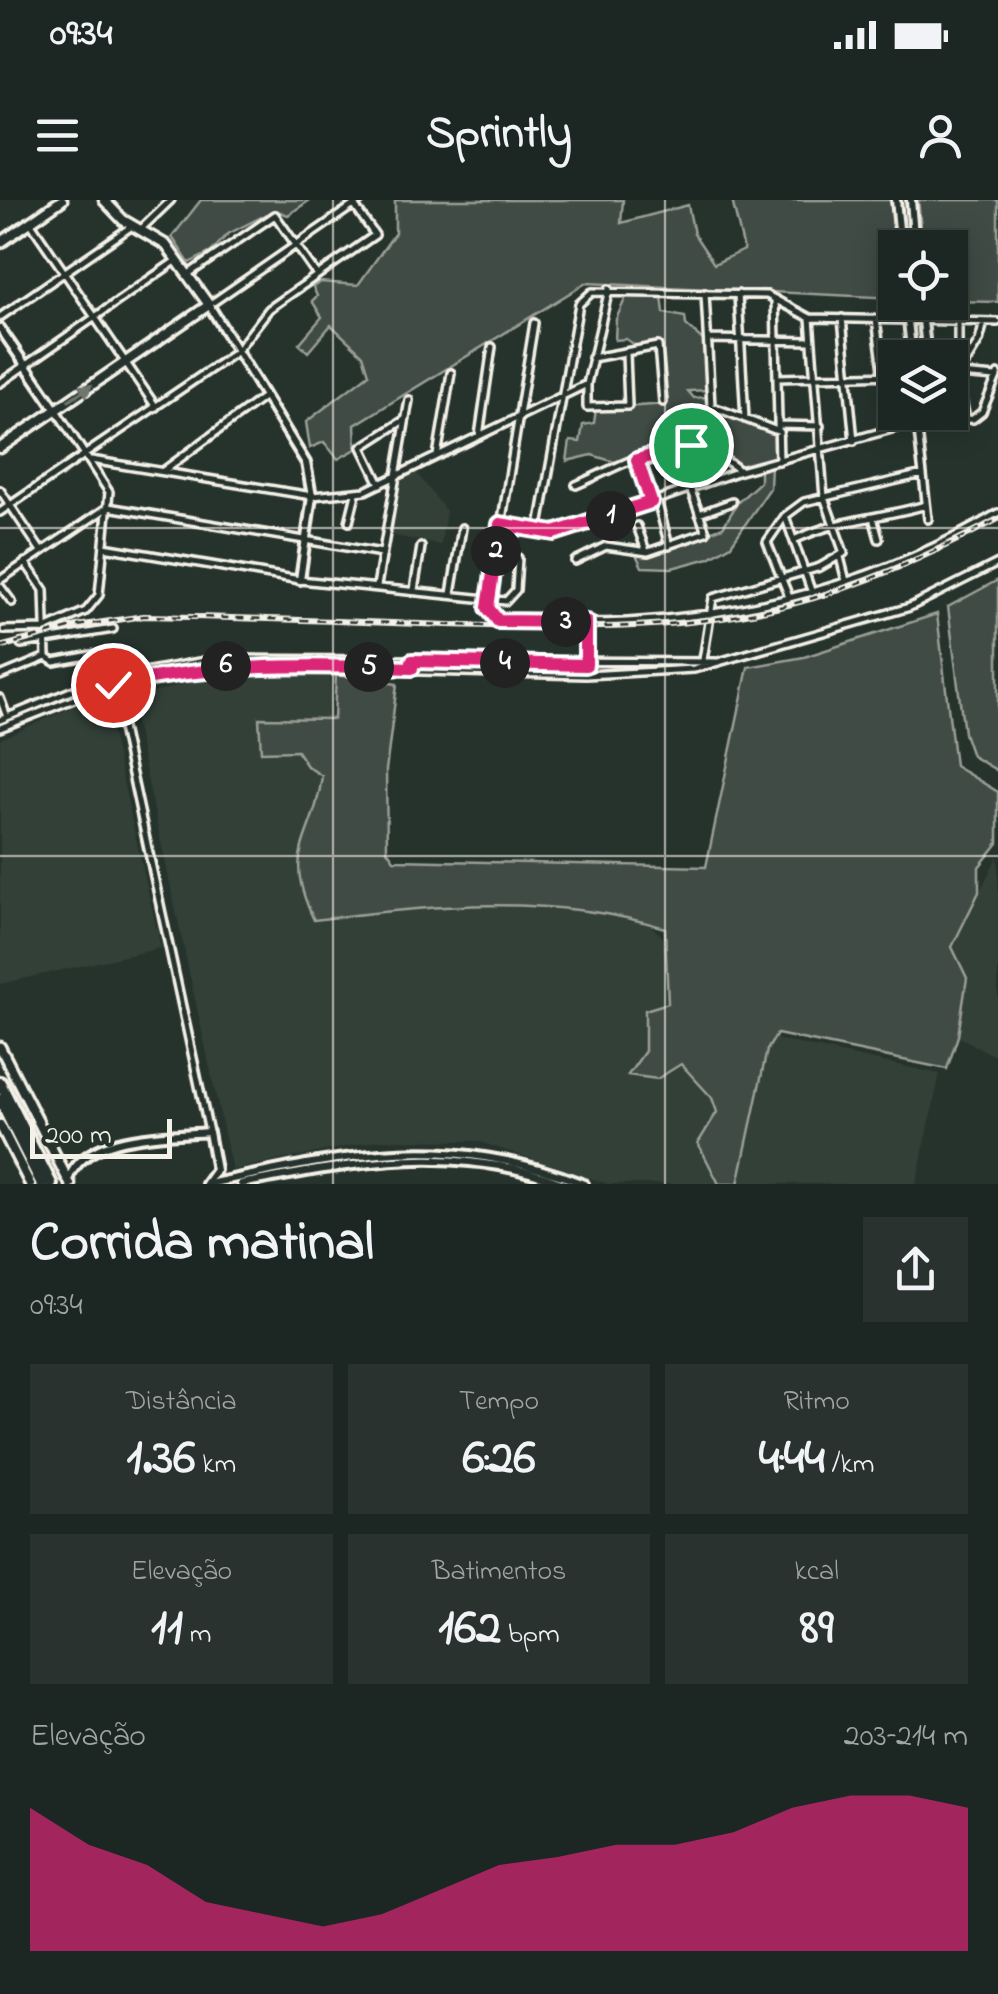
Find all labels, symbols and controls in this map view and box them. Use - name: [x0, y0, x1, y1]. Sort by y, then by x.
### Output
- text: 09:34: [50, 7, 112, 63]
- text: Sprintly: [426, 102, 572, 168]
- icon: menu: [30, 108, 85, 163]
- icon: person: [913, 108, 968, 163]
- map controls: [878, 230, 968, 430]
- button: locate: [878, 230, 968, 320]
- button: layers: [878, 340, 968, 430]
- one-way arrow: [67, 384, 94, 403]
- pin: [649, 403, 734, 488]
- icon: arrive: [664, 418, 719, 473]
- pin: 1: [586, 491, 636, 541]
- text: 1: [607, 495, 615, 536]
- pin: 2: [471, 526, 521, 576]
- text: 2: [489, 530, 503, 571]
- pin: 3: [541, 597, 591, 647]
- text: 3: [560, 601, 572, 642]
- pin: 4: [480, 638, 530, 688]
- pin: 6: [201, 641, 251, 691]
- pin: 5: [344, 642, 394, 692]
- text: 4: [499, 642, 511, 683]
- pin: [71, 643, 156, 728]
- text: 6: [220, 645, 232, 686]
- text: 5: [361, 646, 377, 687]
- icon: check: [86, 658, 141, 713]
- scale bar: [30, 1114, 172, 1158]
- text: 200 m: [45, 1116, 112, 1157]
- text: Corrida matinal: [30, 1205, 374, 1285]
- button: share: [863, 1217, 968, 1322]
- text: 09:34: [30, 1283, 83, 1330]
- text: Distância: [126, 1382, 237, 1423]
- text: Tempo: [459, 1382, 539, 1423]
- text: Ritmo: [784, 1382, 850, 1423]
- text: 1.36: [126, 1423, 195, 1496]
- text: 6:26: [462, 1423, 536, 1496]
- text: 4:44: [759, 1423, 825, 1496]
- text: km: [195, 1445, 236, 1486]
- text: /km: [825, 1445, 875, 1486]
- text: Elevação: [131, 1552, 232, 1593]
- text: Batimentos: [432, 1552, 566, 1593]
- text: kcal: [794, 1552, 839, 1593]
- text: 11: [151, 1593, 183, 1666]
- text: 162: [438, 1593, 501, 1666]
- text: 89: [800, 1593, 834, 1666]
- text: m: [183, 1615, 212, 1656]
- text: bpm: [501, 1615, 560, 1656]
- text: Elevação: [30, 1714, 146, 1761]
- text: 203–214 m: [844, 1714, 968, 1761]

